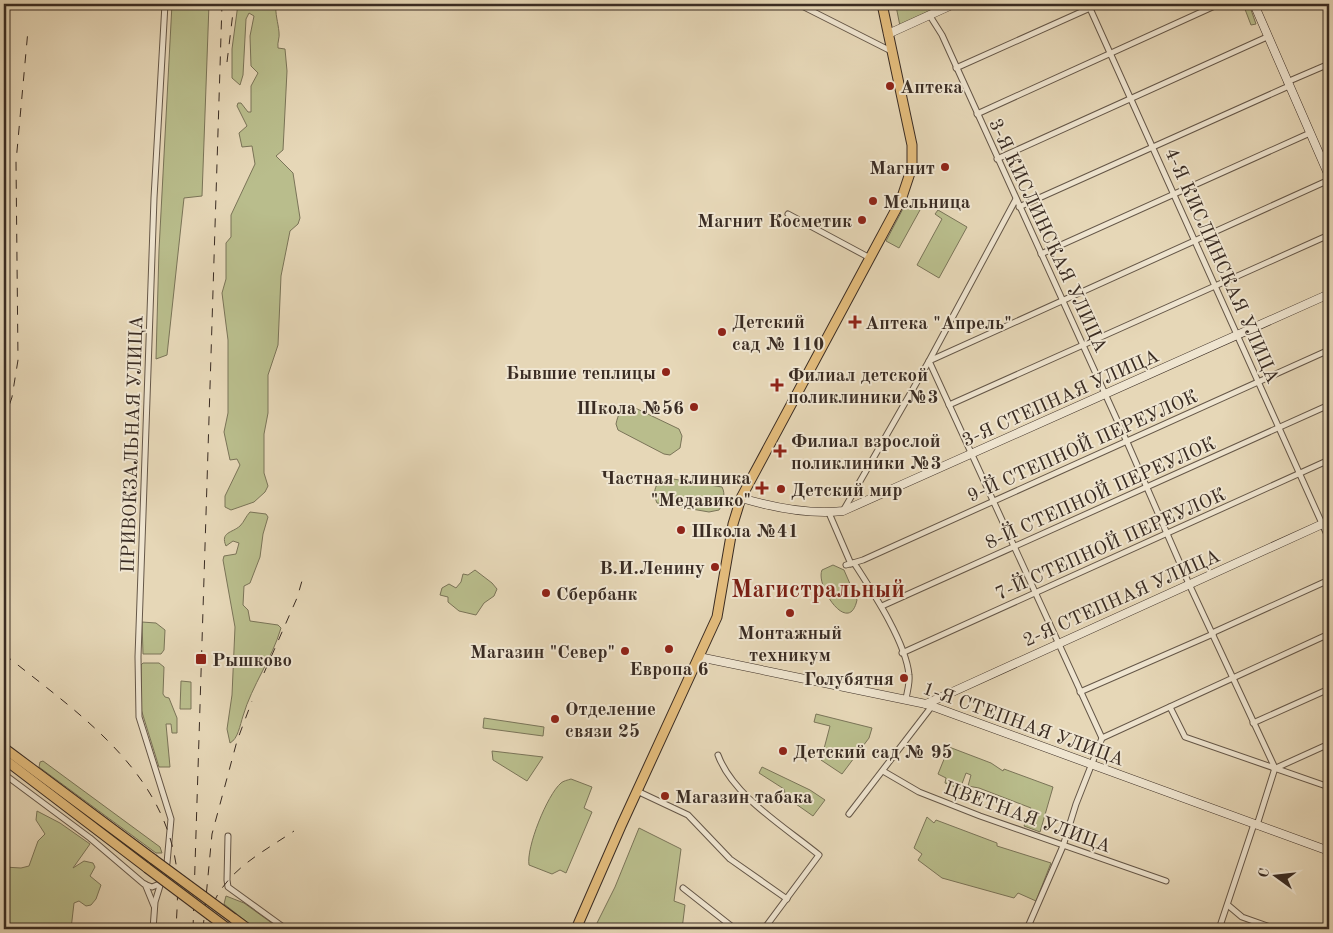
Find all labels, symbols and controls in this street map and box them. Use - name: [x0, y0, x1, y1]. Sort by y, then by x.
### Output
- place label: Аптека: [900, 79, 963, 98]
- marker: Аптека: [884, 80, 896, 92]
- street label: 3-Я КИСЛИНСКАЯ УЛИЦА: [984, 116, 1110, 356]
- street label: 4-Я КИСЛИНСКАЯ УЛИЦА: [1160, 145, 1282, 387]
- place label: Магнит: [869, 160, 935, 179]
- marker: Магнит: [939, 161, 951, 173]
- place label: Мельница: [883, 194, 971, 213]
- marker: Мельница: [867, 195, 879, 207]
- place label: Магнит Косметик: [697, 213, 852, 232]
- marker: Магнит Косметик: [856, 214, 868, 226]
- place label: Детский сад № 110: [732, 314, 824, 355]
- street label: ПРИВОКЗАЛЬНАЯ УЛИЦА: [120, 315, 148, 573]
- place label: Аптека "Апрель": [865, 315, 1012, 334]
- marker: Аптека "Апрель": [849, 316, 861, 328]
- marker: Детский сад № 110: [716, 326, 728, 338]
- street label: 3-Я СТЕПНАЯ УЛИЦА: [960, 347, 1163, 451]
- place label: Бывшие теплицы: [506, 365, 656, 384]
- marker: Бывшие теплицы: [660, 366, 672, 378]
- place label: Филиал детской поликлиники №3: [788, 367, 938, 408]
- marker: Филиал детской поликлиники №3: [770, 378, 784, 392]
- street label: 9-Й СТЕПНОЙ ПЕРЕУЛОК: [964, 384, 1201, 507]
- place label: Школа №56: [576, 400, 684, 419]
- marker: Школа №56: [688, 401, 700, 413]
- street label: 8-Й СТЕПНОЙ ПЕРЕУЛОК: [982, 431, 1219, 554]
- place label: Филиал взрослой поликлиники №3: [791, 433, 941, 474]
- marker: Филиал взрослой поликлиники №3: [773, 444, 787, 458]
- place label: Частная клиника "Медавико": [600, 470, 751, 511]
- marker: Частная клиника "Медавико": [755, 481, 769, 495]
- place label: Детский мир: [791, 482, 903, 501]
- street label: 7-Й СТЕПНОЙ ПЕРЕУЛОК: [992, 482, 1229, 605]
- marker: Детский мир: [775, 483, 787, 495]
- place label: Школа №41: [691, 523, 799, 542]
- marker: Школа №41: [675, 524, 687, 536]
- street label: 2-Я СТЕПНАЯ УЛИЦА: [1021, 547, 1224, 651]
- place label: В.И.Ленину: [599, 560, 705, 579]
- marker: В.И.Ленину: [709, 561, 721, 573]
- district label: Магистральный: [731, 579, 905, 603]
- place label: Сбербанк: [556, 586, 638, 605]
- marker: Сбербанк: [540, 587, 552, 599]
- marker: Монтажный техникум: [784, 607, 796, 619]
- place label: Монтажный техникум: [738, 625, 842, 666]
- marker: Европа 6: [663, 643, 675, 655]
- place label: Магазин "Север": [470, 644, 615, 663]
- marker: Магазин "Север": [619, 645, 631, 657]
- marker: Рышково: [194, 652, 208, 666]
- place label: Рышково: [212, 652, 292, 671]
- place label: Европа 6: [629, 661, 709, 680]
- place label: Голубятня: [804, 671, 894, 690]
- marker: Голубятня: [898, 672, 910, 684]
- street label: 1-Я СТЕПНАЯ УЛИЦА: [920, 680, 1127, 771]
- place label: Отделение связи 25: [565, 701, 656, 742]
- marker: Отделение связи 25: [549, 713, 561, 725]
- place label: Детский сад № 95: [793, 744, 953, 763]
- marker: Детский сад № 95: [777, 745, 789, 757]
- street label: ЦВЕТНАЯ УЛИЦА: [941, 779, 1114, 858]
- place label: Магазин табака: [675, 789, 813, 808]
- marker: Магазин табака: [659, 790, 671, 802]
- north arrow: [1250, 850, 1300, 900]
- text: С: [1256, 867, 1272, 879]

